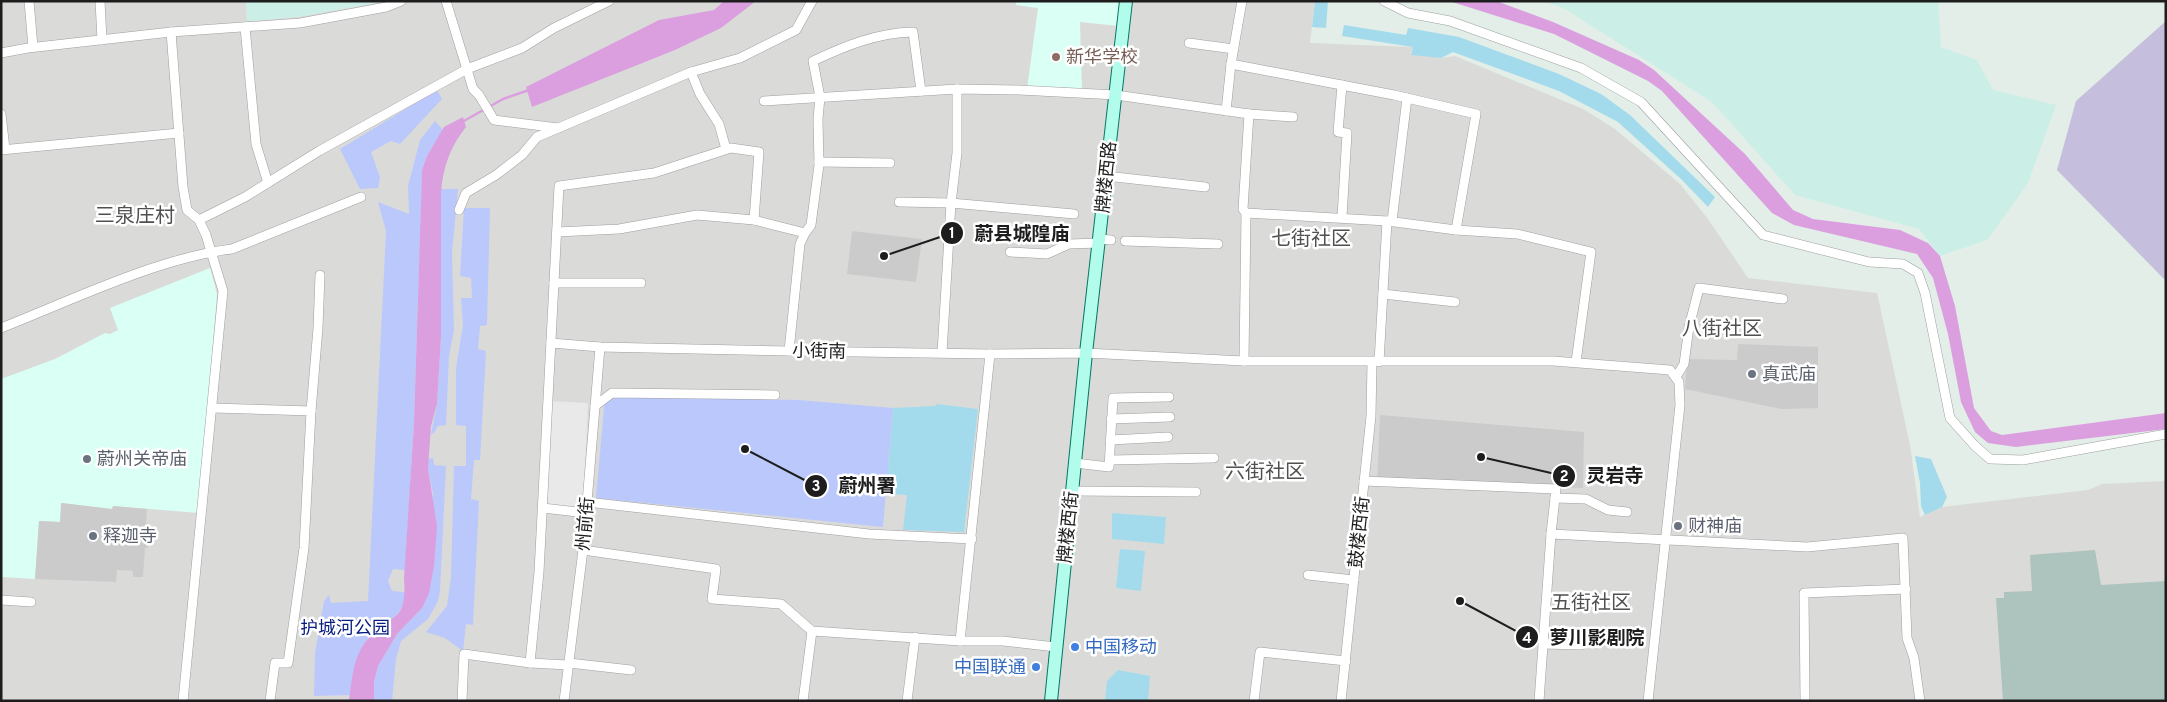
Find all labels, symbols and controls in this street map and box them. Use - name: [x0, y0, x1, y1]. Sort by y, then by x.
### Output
- place label: 新华学校: [1066, 47, 1138, 70]
- marker: 新华学校: [1050, 51, 1062, 63]
- street label: 牌楼西路: [1092, 140, 1123, 214]
- district label: 三泉庄村: [95, 204, 175, 230]
- callout: 蔚县城隍庙: [939, 216, 1079, 250]
- text: 蔚县城隍庙: [974, 223, 1070, 247]
- text: 1: [949, 225, 955, 244]
- district label: 七街社区: [1271, 227, 1351, 253]
- district label: 八街社区: [1682, 317, 1762, 343]
- street label: 小街南: [792, 341, 846, 364]
- place label: 真武庙: [1762, 364, 1816, 387]
- marker: 真武庙: [1746, 368, 1758, 380]
- place label: 蔚州关帝庙: [97, 449, 187, 472]
- marker: 蔚州关帝庙: [81, 453, 93, 465]
- callout: 灵岩寺: [1551, 459, 1653, 493]
- district label: 六街社区: [1225, 460, 1305, 486]
- text: 灵岩寺: [1586, 465, 1644, 489]
- text: 2: [1559, 468, 1569, 487]
- callout: 蔚州署: [804, 469, 906, 503]
- text: 蔚州署: [838, 475, 896, 499]
- text: 3: [812, 478, 821, 497]
- street label: 牌楼西街: [1054, 490, 1085, 564]
- street label: 鼓楼西街: [1345, 495, 1376, 569]
- street label: 州前街: [573, 496, 600, 552]
- place label: 财神庙: [1688, 516, 1742, 539]
- marker: 财神庙: [1672, 520, 1684, 532]
- place label: 释迦寺: [103, 526, 157, 549]
- marker: 释迦寺: [87, 530, 99, 542]
- district label: 五街社区: [1551, 591, 1631, 617]
- park label: 护城河公园: [300, 618, 390, 641]
- callout: 萝川影剧院: [1515, 620, 1655, 654]
- text: 萝川影剧院: [1549, 627, 1645, 651]
- text: 4: [1522, 630, 1532, 649]
- place label: 中国移动: [1085, 637, 1157, 660]
- marker: 中国移动: [1069, 641, 1081, 653]
- place label: 中国联通: [954, 657, 1026, 680]
- marker: 中国联通: [1030, 661, 1042, 673]

